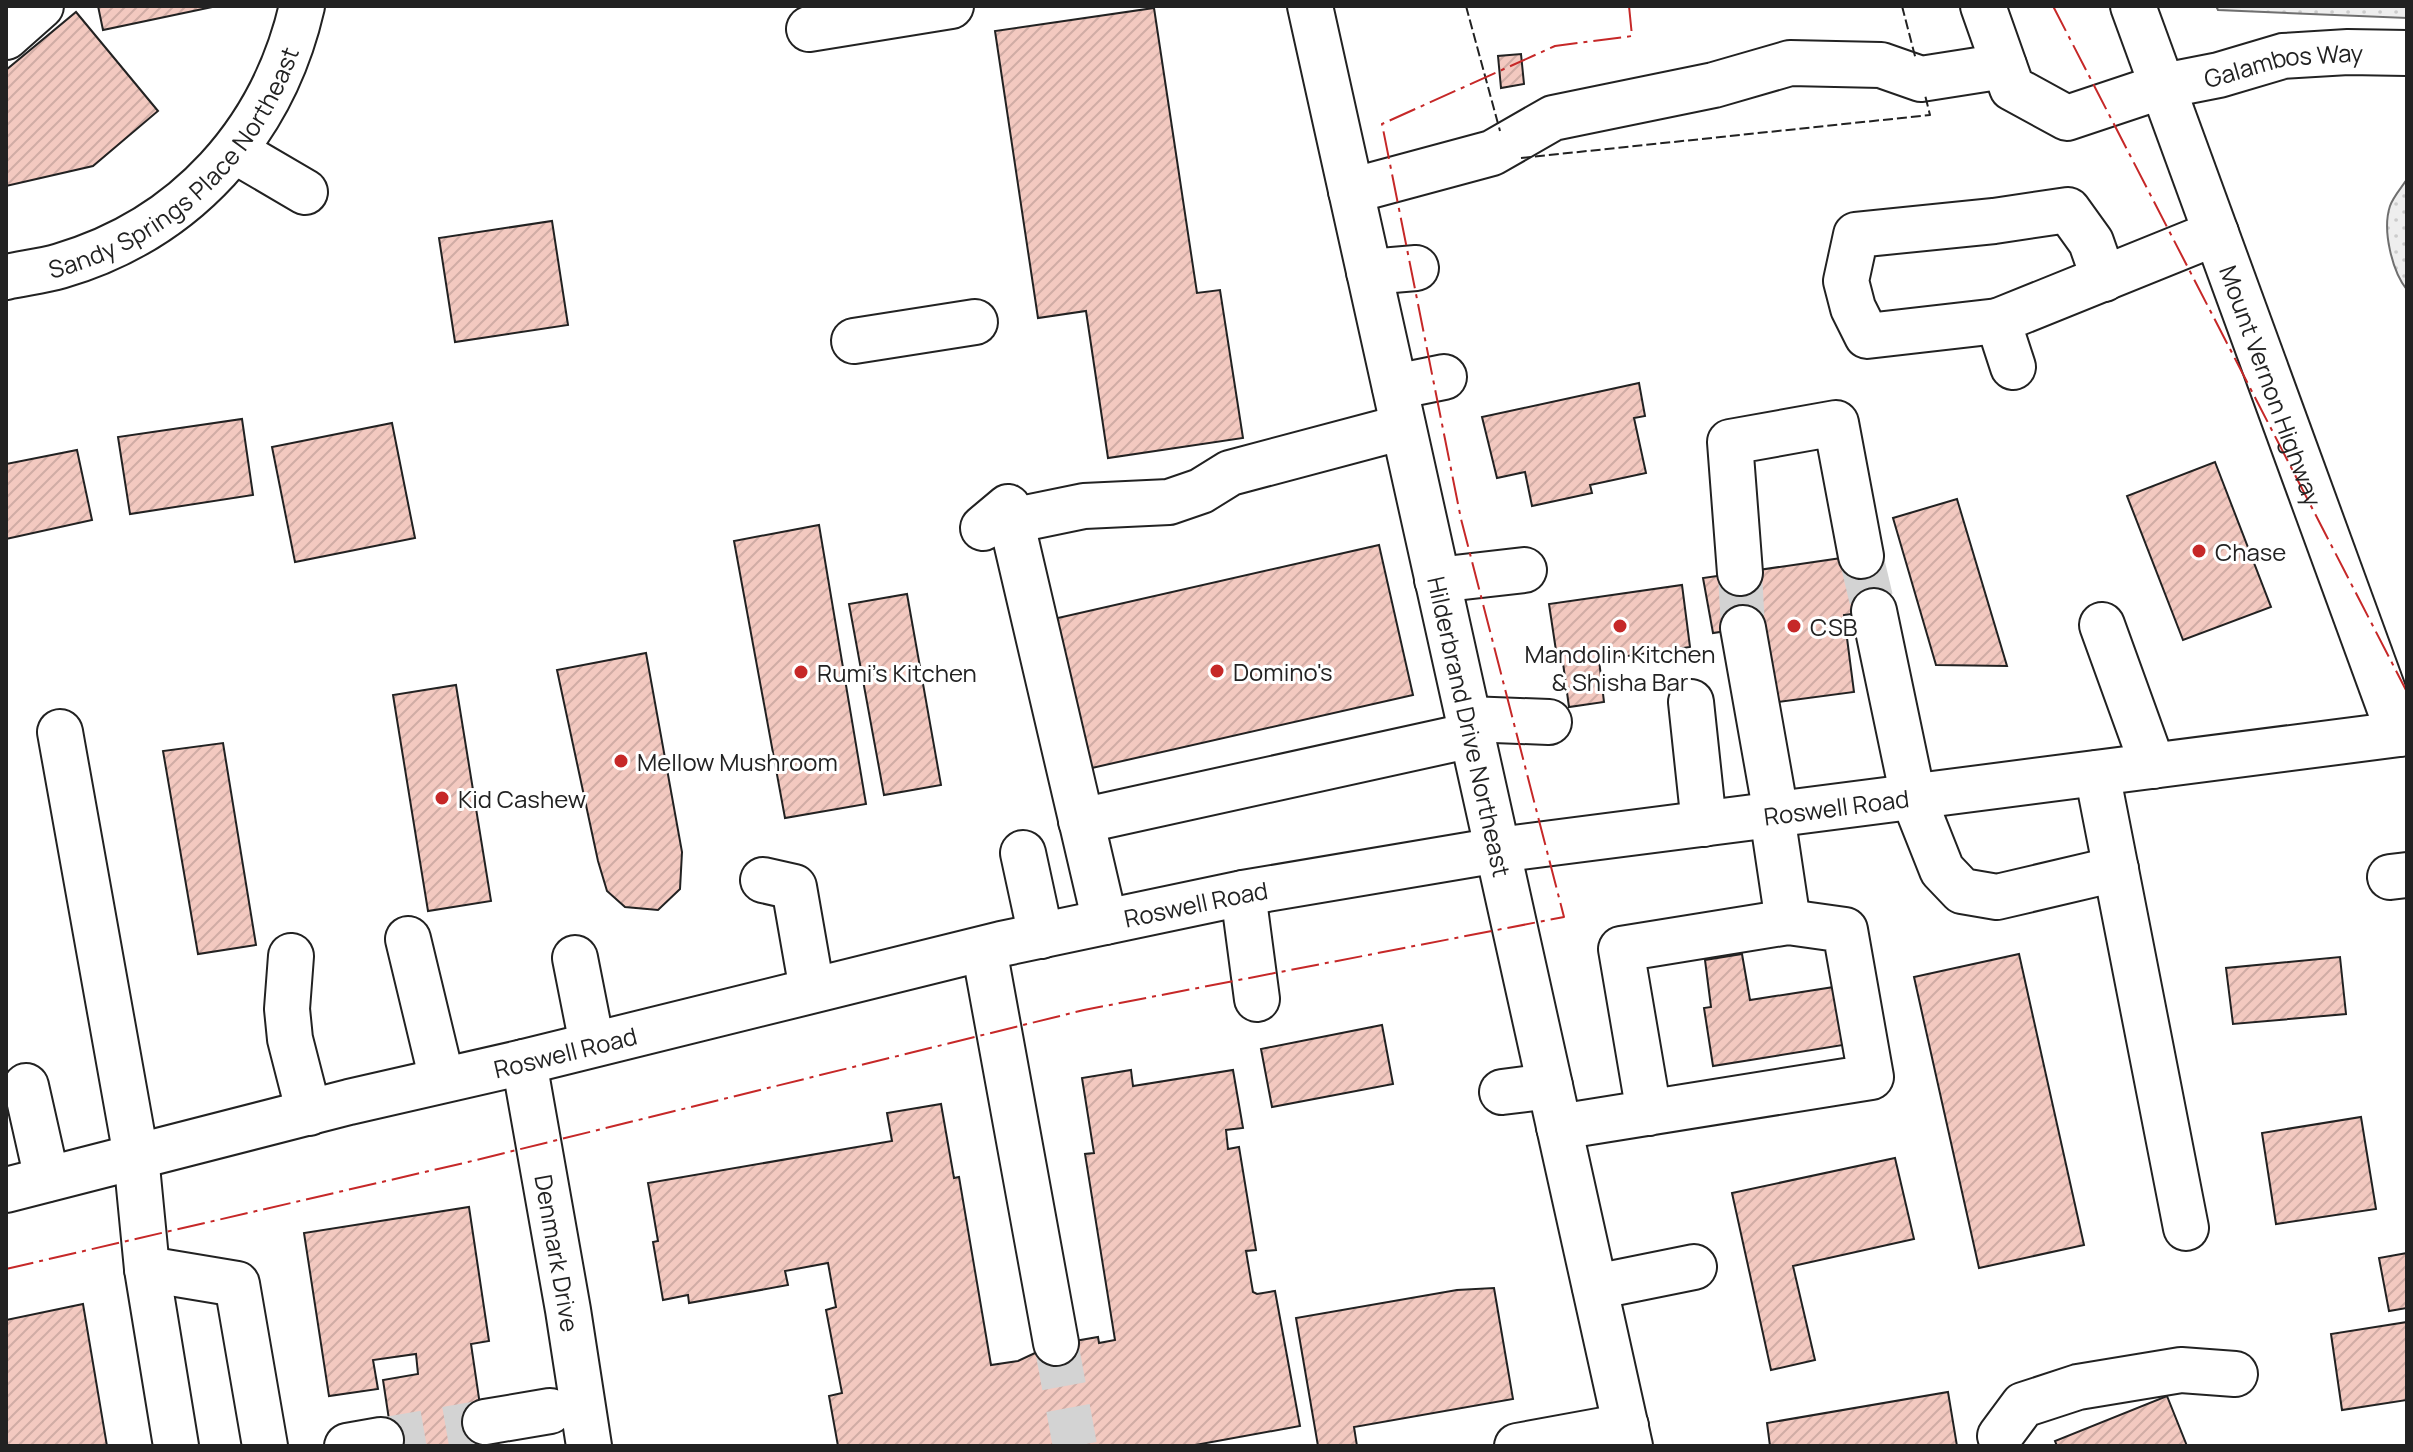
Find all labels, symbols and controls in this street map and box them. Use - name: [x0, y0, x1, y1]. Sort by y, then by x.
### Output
- street label: Galambos Way: [2201, 35, 2364, 94]
- street label: Sandy Springs Place Northeast: [45, 42, 305, 285]
- street label: Mount Vernon Highway: [2213, 260, 2331, 511]
- place label: Chase: [2215, 535, 2286, 568]
- marker: Chase: [2190, 542, 2208, 560]
- street label: Hilderbrand Drive Northeast: [1421, 573, 1520, 880]
- place label: CSB: [1810, 610, 1857, 643]
- marker: Mandolin Kitchen & Shisha Bar: [1611, 617, 1629, 635]
- marker: CSB: [1785, 617, 1803, 635]
- place label: Mandolin Kitchen & Shisha Bar: [1525, 637, 1715, 698]
- place label: Domino's: [1233, 655, 1333, 688]
- place label: Rumi's Kitchen: [817, 656, 977, 689]
- marker: Domino's: [1208, 662, 1226, 680]
- marker: Rumi's Kitchen: [792, 663, 810, 681]
- place label: Mellow Mushroom: [637, 745, 838, 778]
- marker: Mellow Mushroom: [612, 752, 630, 770]
- street label: Roswell Road: [1762, 781, 1911, 832]
- place label: Kid Cashew: [458, 782, 586, 815]
- marker: Kid Cashew: [433, 789, 451, 807]
- street label: Roswell Road: [1121, 873, 1270, 934]
- street label: Roswell Road: [490, 1018, 640, 1085]
- street label: Denmark Drive: [528, 1172, 588, 1334]

